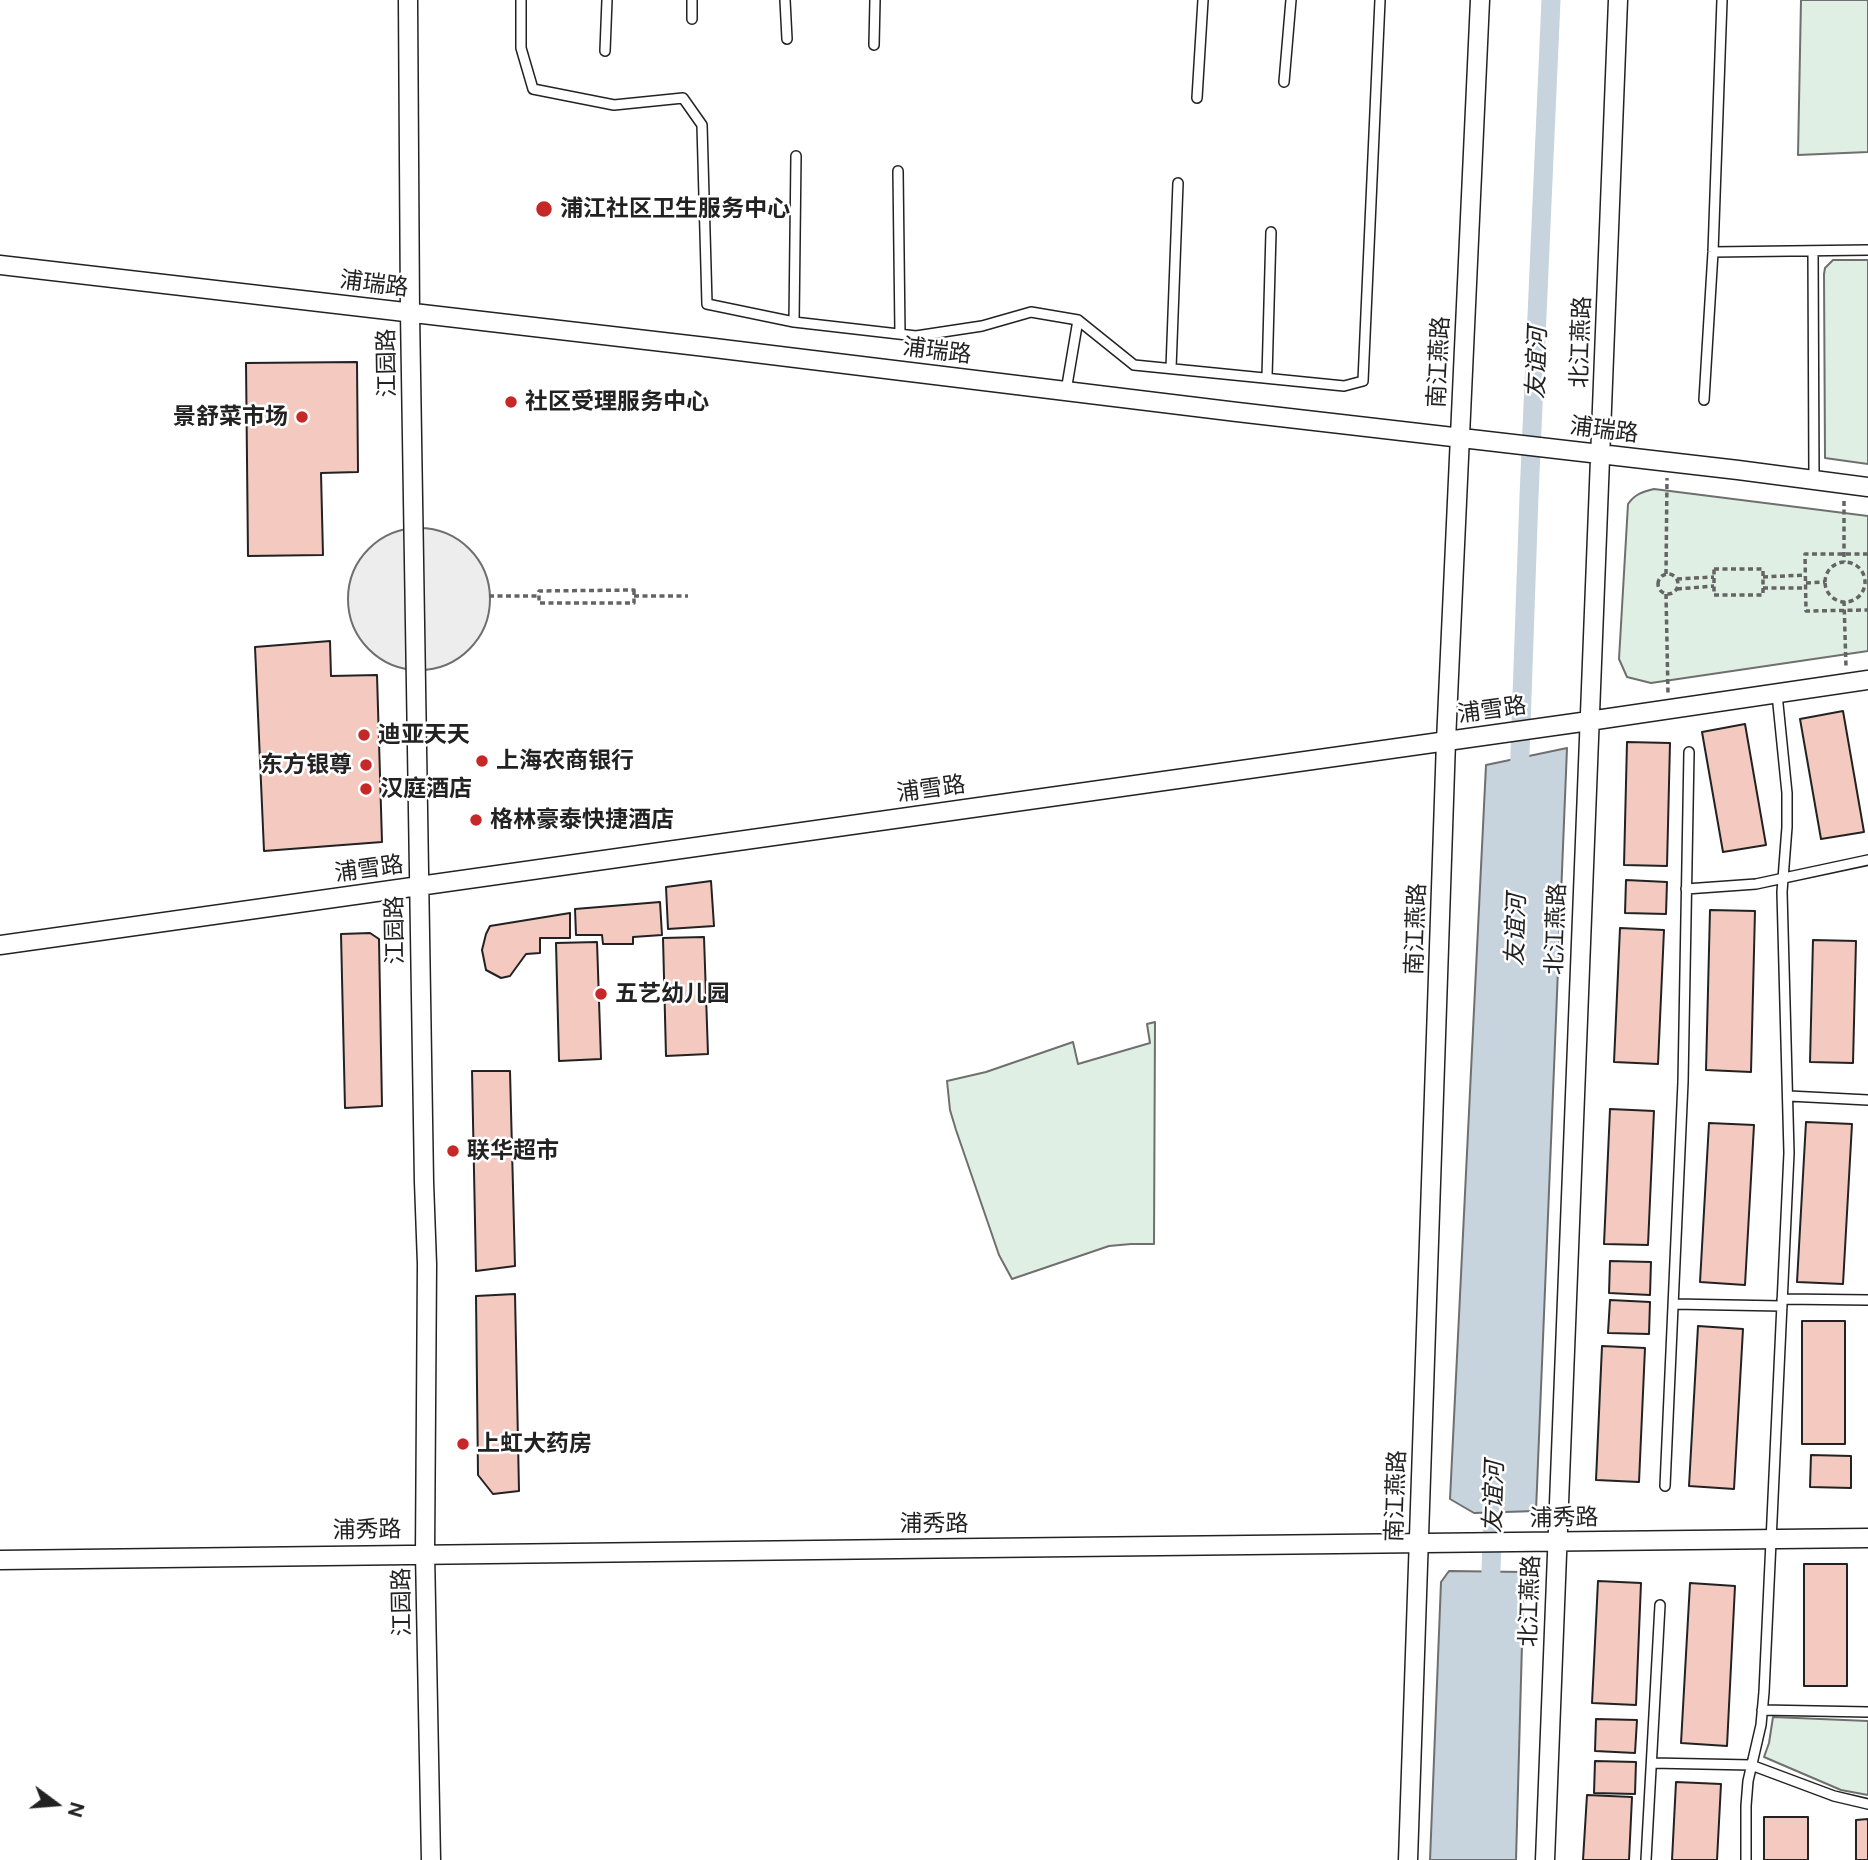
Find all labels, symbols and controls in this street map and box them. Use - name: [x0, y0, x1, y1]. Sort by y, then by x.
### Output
- place label: 浦江社区卫生服务中心: [560, 195, 790, 223]
- marker: 浦江社区卫生服务中心: [534, 199, 554, 219]
- street label: 浦瑞路: [338, 266, 410, 302]
- street label: 北江燕路: [1566, 296, 1596, 388]
- street label: 南江燕路: [1423, 315, 1455, 409]
- water label: 友谊河: [1521, 327, 1553, 399]
- street label: 江园路: [373, 328, 401, 398]
- street label: 浦瑞路: [901, 333, 973, 369]
- place label: 社区受理服务中心: [525, 388, 709, 416]
- marker: 社区受理服务中心: [503, 394, 519, 410]
- place label: 景舒菜市场: [173, 403, 288, 431]
- marker: 景舒菜市场: [294, 409, 310, 425]
- street label: 浦瑞路: [1568, 412, 1640, 448]
- street label: 浦雪路: [1456, 692, 1528, 728]
- place label: 迪亚天天: [378, 721, 470, 749]
- marker: 迪亚天天: [356, 727, 372, 743]
- place label: 上海农商银行: [496, 747, 634, 775]
- place label: 东方银尊: [260, 751, 352, 779]
- marker: 上海农商银行: [474, 753, 490, 769]
- marker: 东方银尊: [358, 757, 374, 773]
- street label: 浦雪路: [895, 771, 967, 807]
- place label: 汉庭酒店: [380, 775, 472, 803]
- marker: 汉庭酒店: [358, 781, 374, 797]
- place label: 格林豪泰快捷酒店: [490, 806, 674, 834]
- marker: 格林豪泰快捷酒店: [468, 812, 484, 828]
- street label: 浦雪路: [333, 851, 405, 887]
- street label: 南江燕路: [1401, 883, 1431, 975]
- street label: 北江燕路: [1541, 883, 1571, 975]
- water label: 友谊河: [1500, 894, 1532, 966]
- street label: 江园路: [381, 895, 409, 965]
- place label: 五艺幼儿园: [615, 980, 730, 1008]
- marker: 五艺幼儿园: [593, 986, 609, 1002]
- place label: 联华超市: [467, 1137, 559, 1165]
- marker: 联华超市: [445, 1143, 461, 1159]
- place label: 上虹大药房: [477, 1430, 592, 1458]
- marker: 上虹大药房: [455, 1436, 471, 1452]
- street label: 南江燕路: [1381, 1450, 1411, 1542]
- water label: 友谊河: [1478, 1461, 1510, 1533]
- street label: 浦秀路: [1529, 1504, 1599, 1532]
- street label: 浦秀路: [900, 1510, 968, 1538]
- street label: 浦秀路: [332, 1516, 402, 1544]
- street label: 北江燕路: [1515, 1555, 1545, 1647]
- street label: 江园路: [388, 1567, 416, 1637]
- north arrow: [21, 1769, 91, 1839]
- text: N: [64, 1800, 89, 1820]

